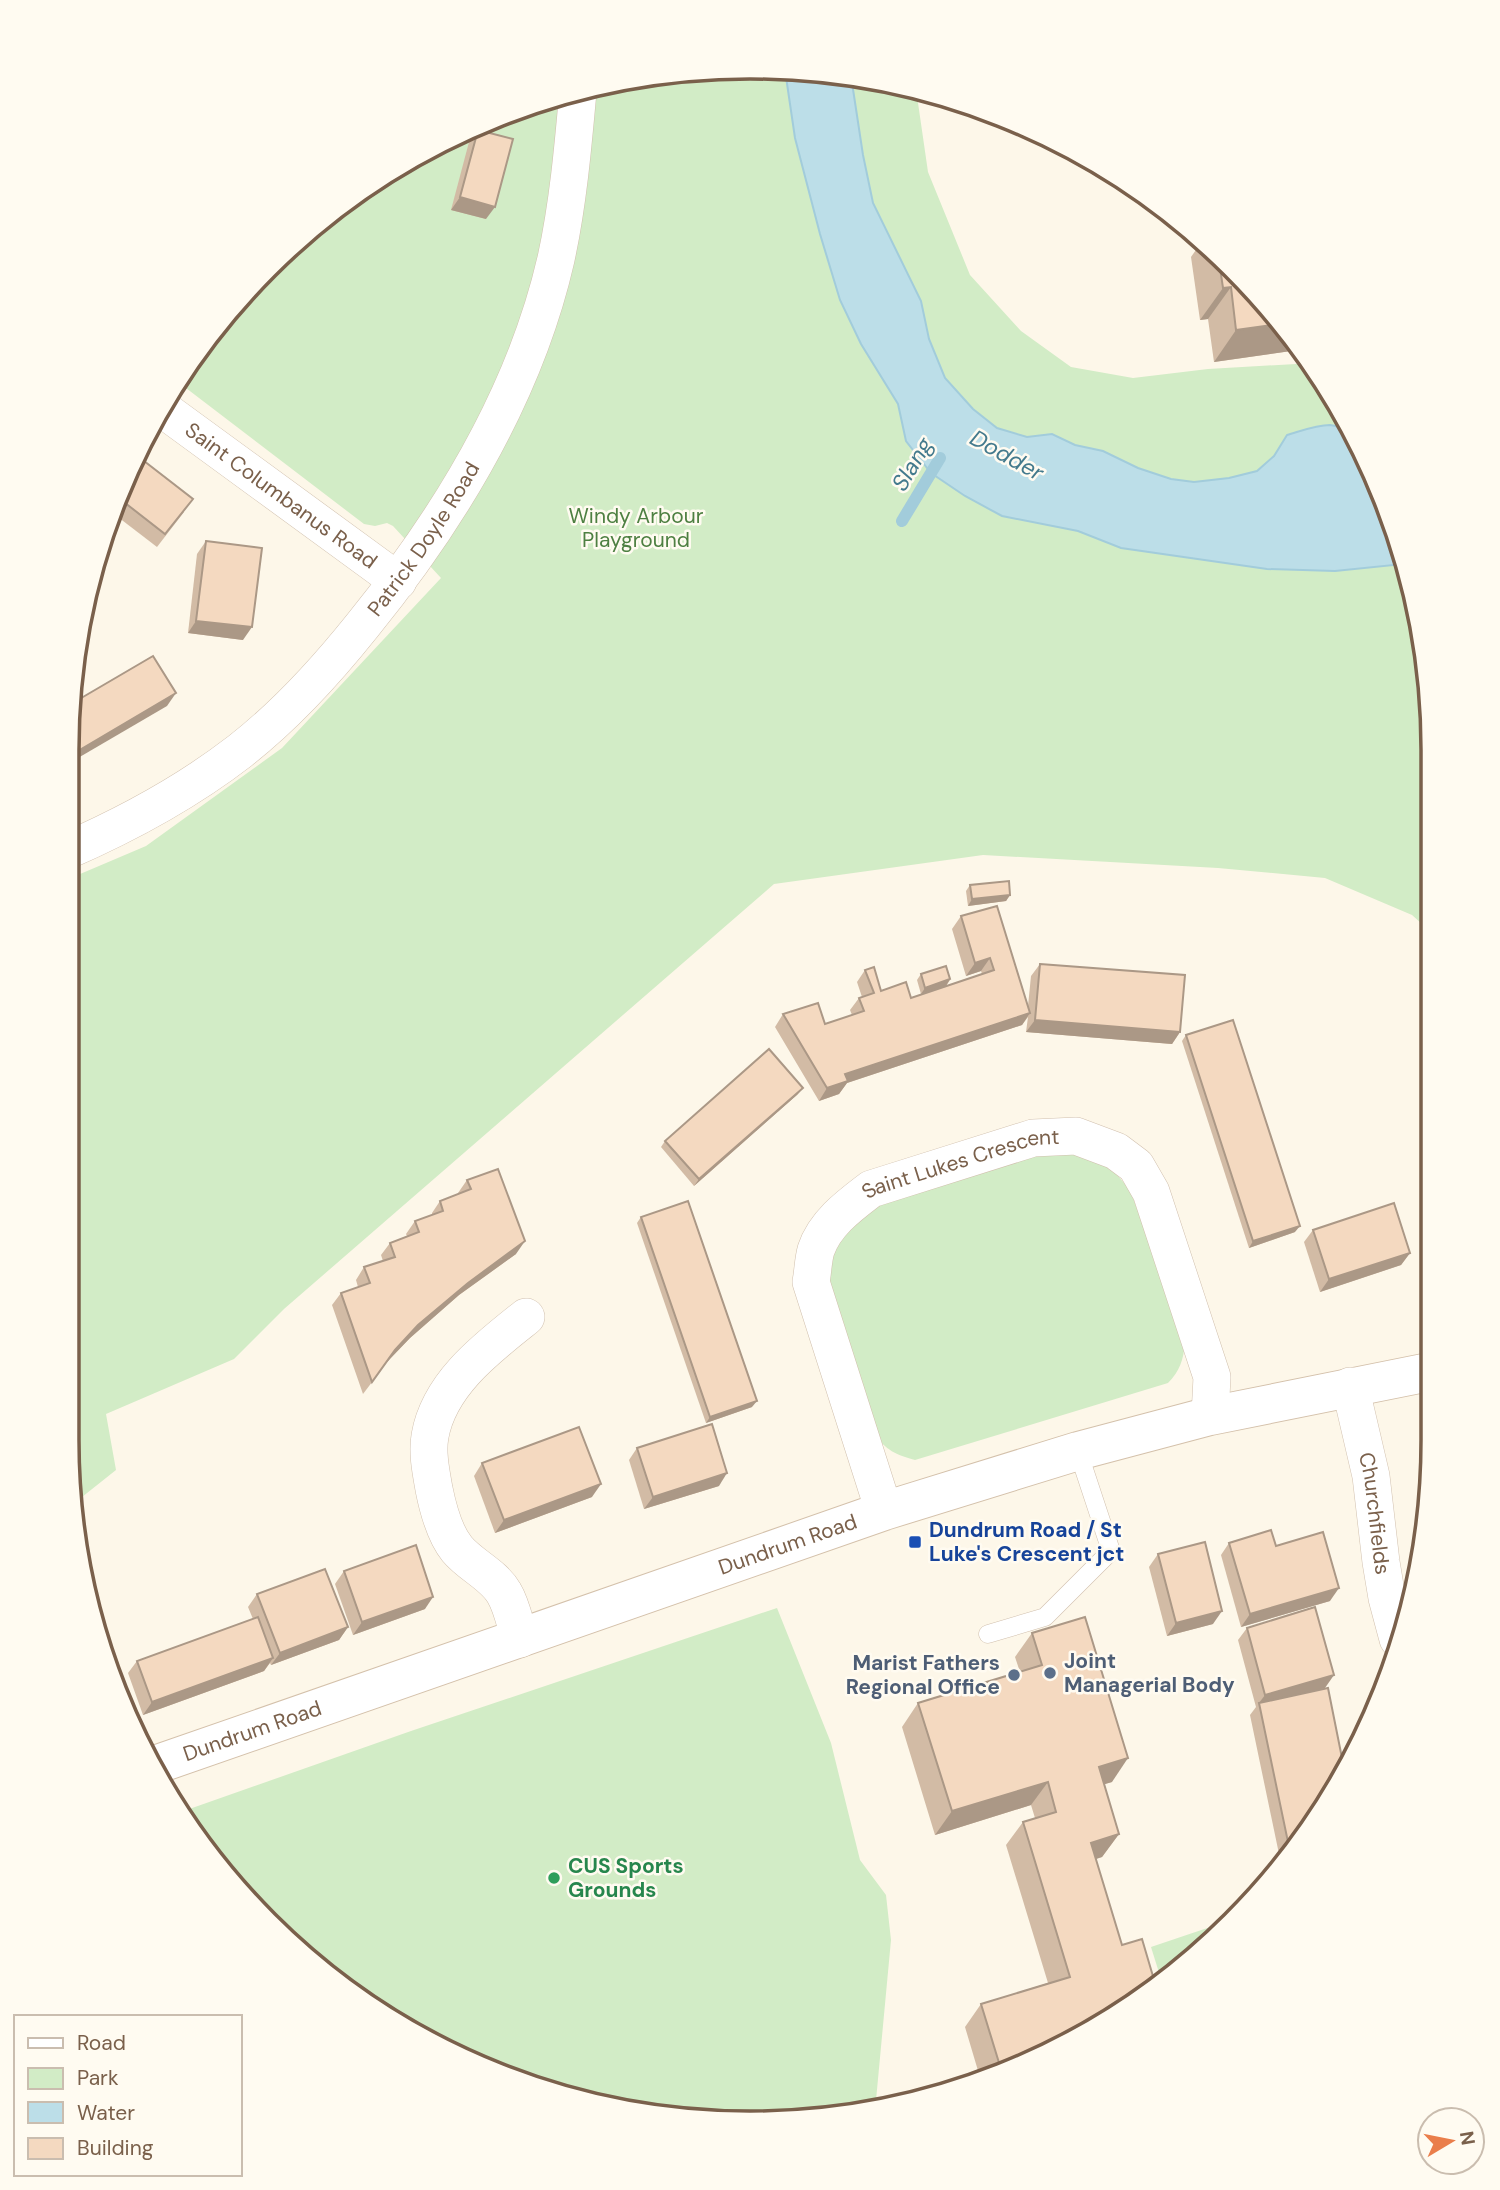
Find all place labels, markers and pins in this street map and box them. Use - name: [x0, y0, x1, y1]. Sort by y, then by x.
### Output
- place label: Dundrum Road / St Luke's Crescent jct: [929, 1516, 1124, 1568]
- marker: Dundrum Road / St Luke's Crescent jct: [907, 1534, 923, 1550]
- place label: Joint Managerial Body: [1064, 1647, 1235, 1699]
- place label: Marist Fathers Regional Office: [846, 1649, 1000, 1701]
- marker: Joint Managerial Body: [1042, 1665, 1058, 1681]
- marker: Marist Fathers Regional Office: [1006, 1667, 1022, 1683]
- place label: CUS Sports Grounds: [568, 1852, 684, 1904]
- marker: CUS Sports Grounds: [546, 1870, 562, 1886]

